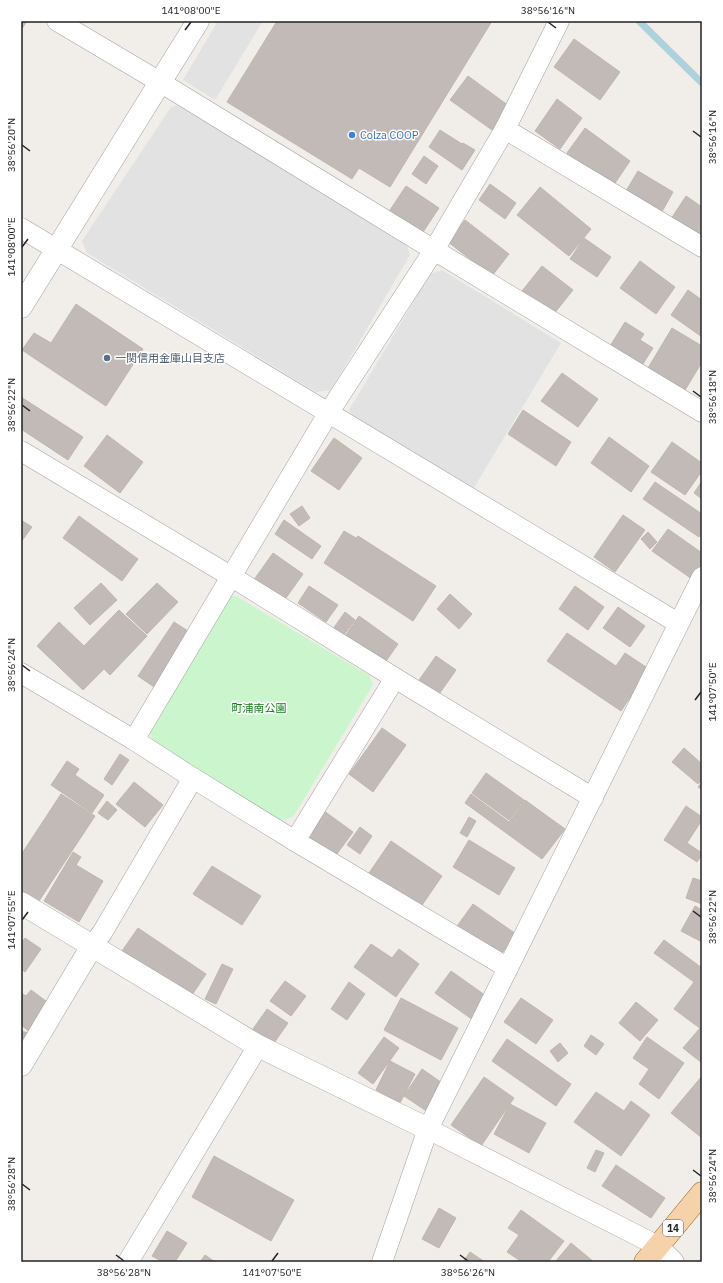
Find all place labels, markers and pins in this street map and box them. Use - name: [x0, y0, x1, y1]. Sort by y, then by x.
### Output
- place label: Colza COOP: [360, 128, 419, 142]
- marker: Colza COOP: [347, 130, 357, 140]
- place label: 一関信用金庫山目支店: [115, 351, 225, 365]
- marker: 一関信用金庫山目支店: [102, 353, 112, 363]

